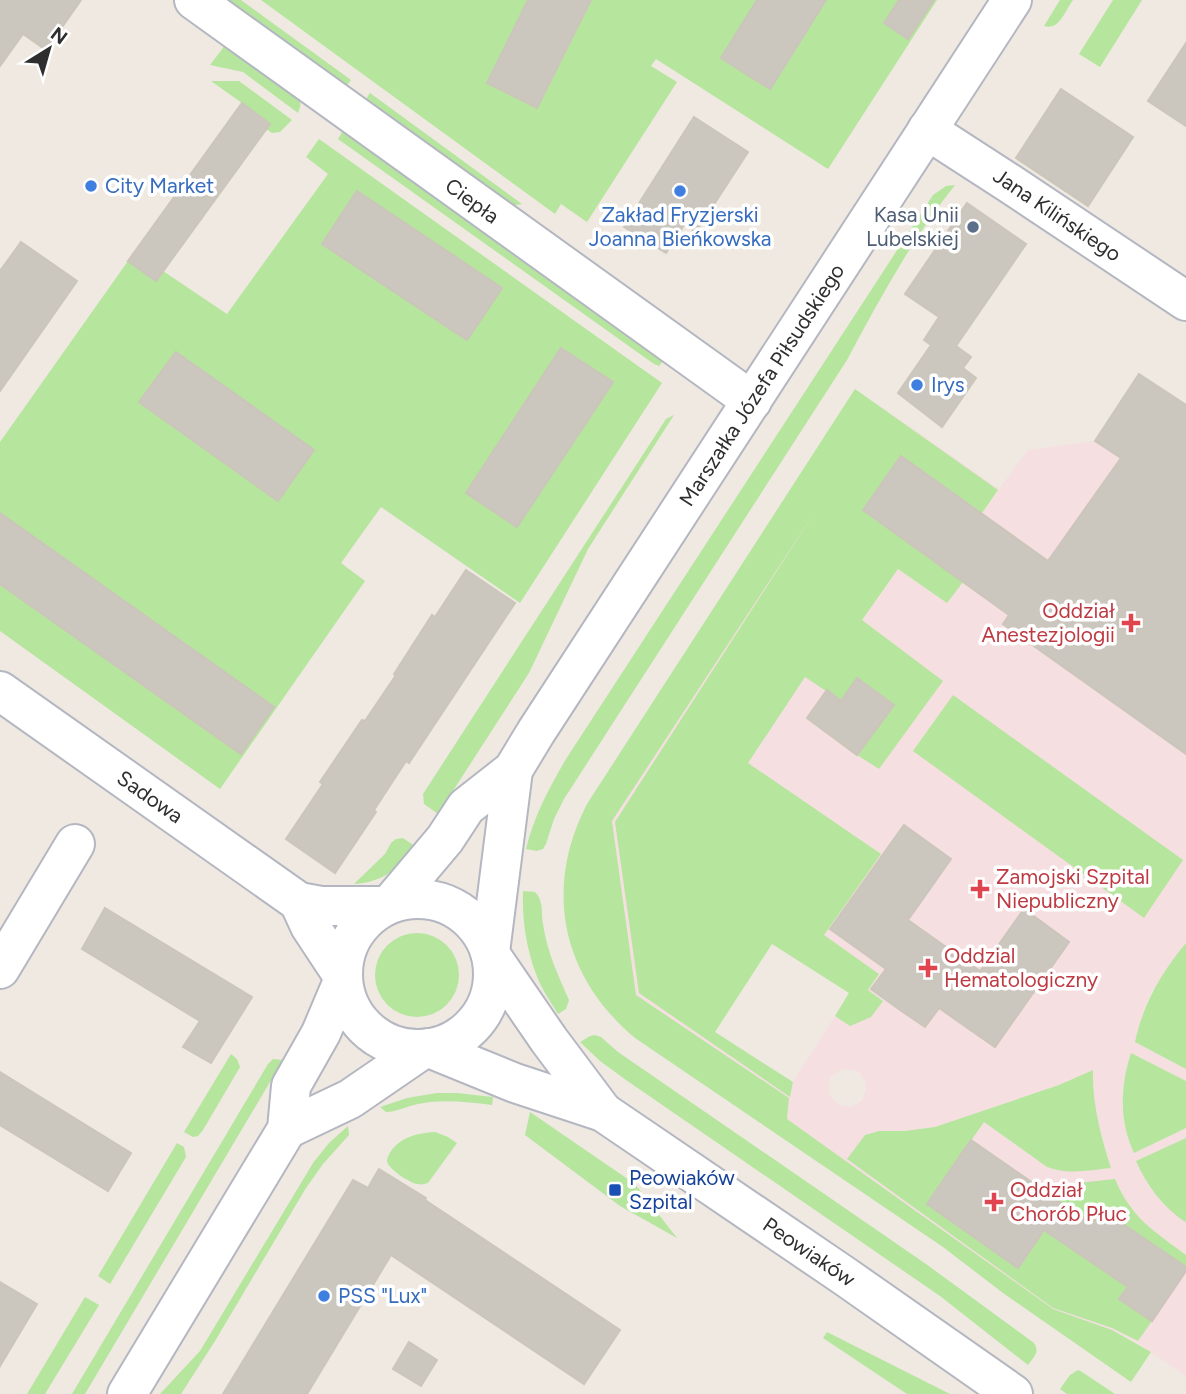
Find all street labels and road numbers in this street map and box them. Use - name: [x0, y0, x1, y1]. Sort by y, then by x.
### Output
- street label: Jana Kilińskiego: [989, 163, 1126, 267]
- street label: Ciepła: [440, 173, 504, 228]
- street label: Marszałka Józefa Piłsudskiego: [674, 259, 849, 511]
- street label: Sadowa: [113, 765, 188, 828]
- street label: Peowiaków: [758, 1212, 861, 1292]

